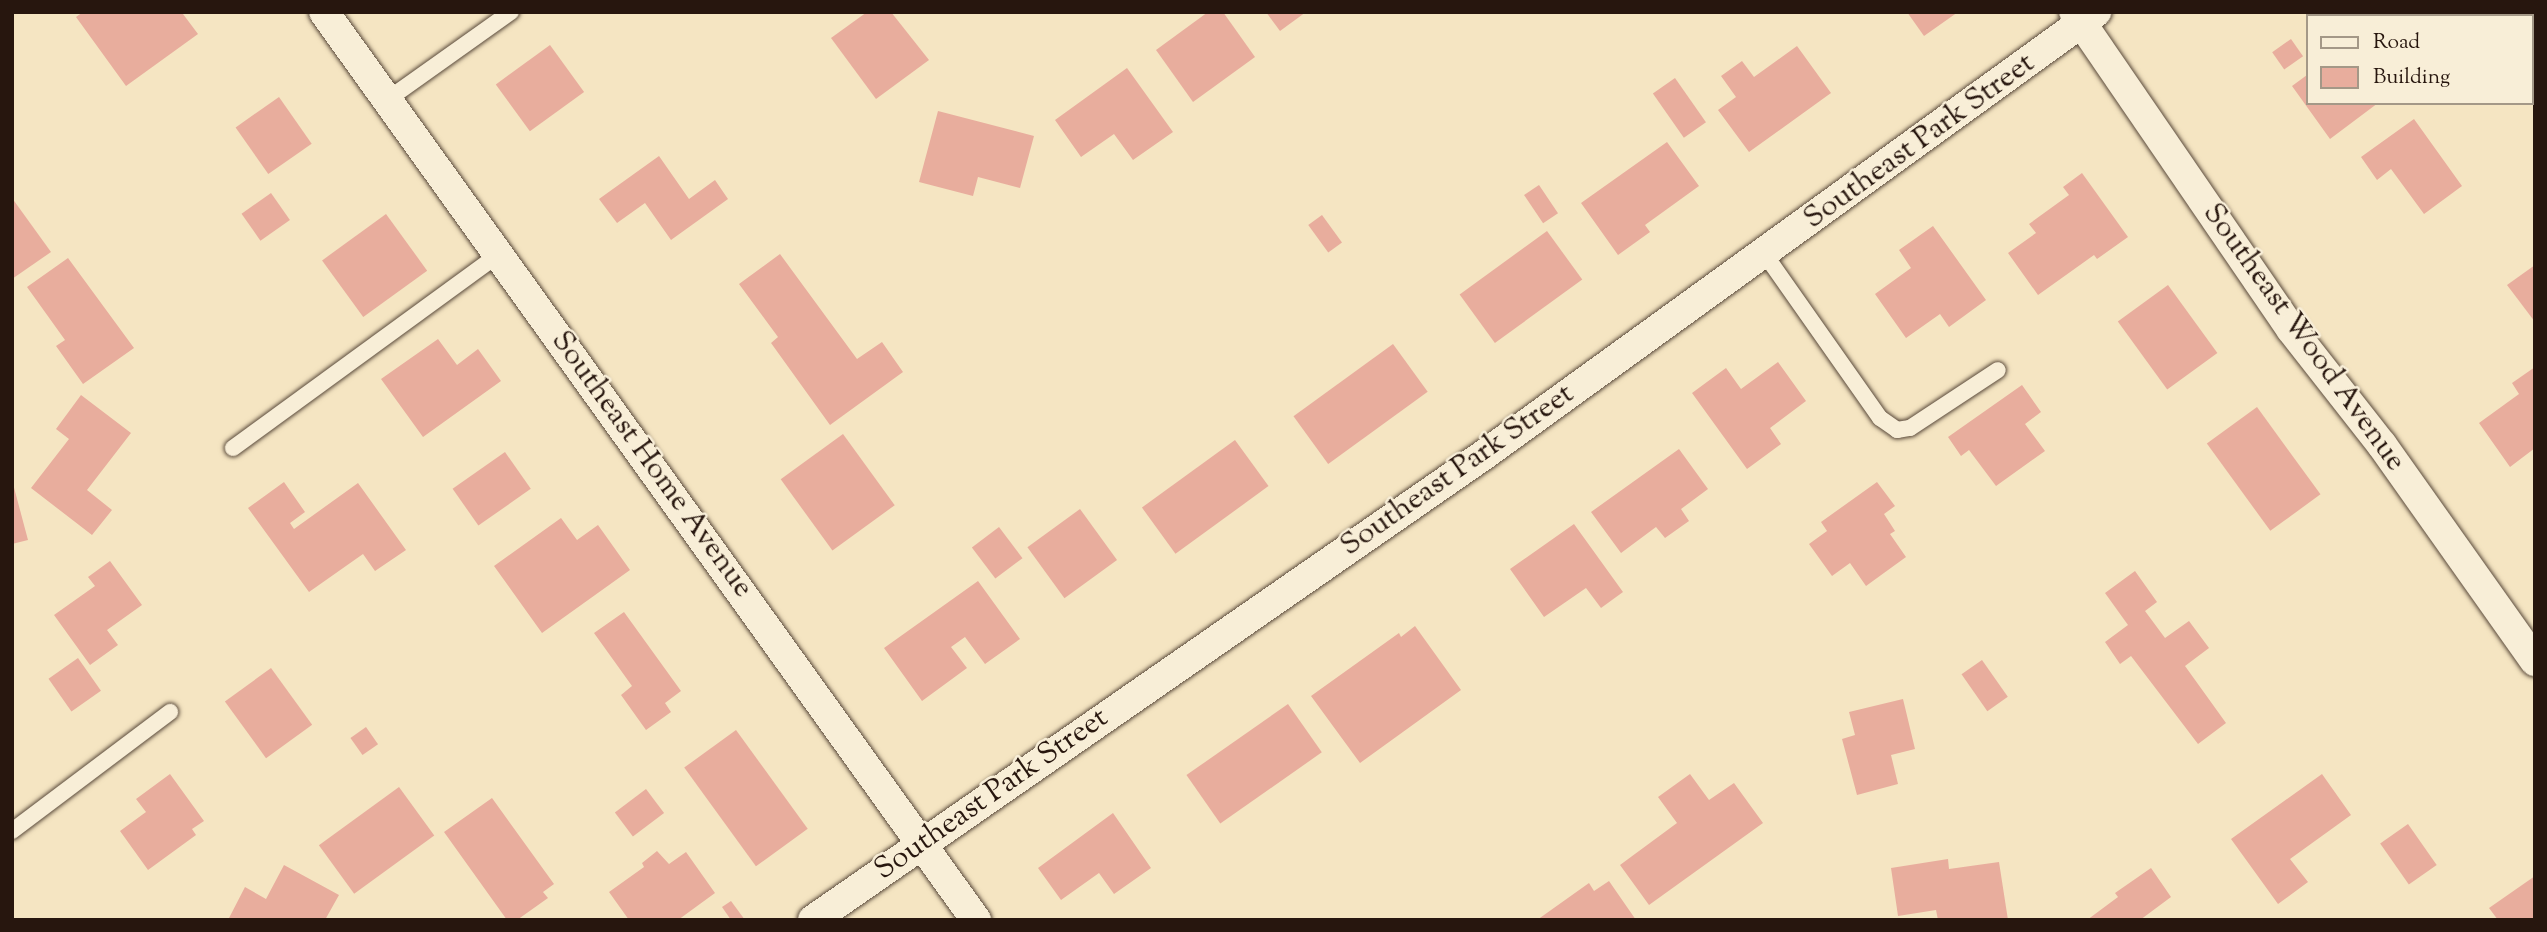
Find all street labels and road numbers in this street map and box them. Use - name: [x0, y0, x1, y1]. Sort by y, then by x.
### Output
- street label: Southeast Park Street: [1798, 46, 2042, 238]
- street label: Southeast Wood Avenue: [2194, 197, 2412, 479]
- street label: Southeast Home Avenue: [542, 325, 760, 605]
- street label: Southeast Park Street: [1334, 377, 1582, 565]
- street label: Southeast Park Street: [868, 701, 1116, 889]

